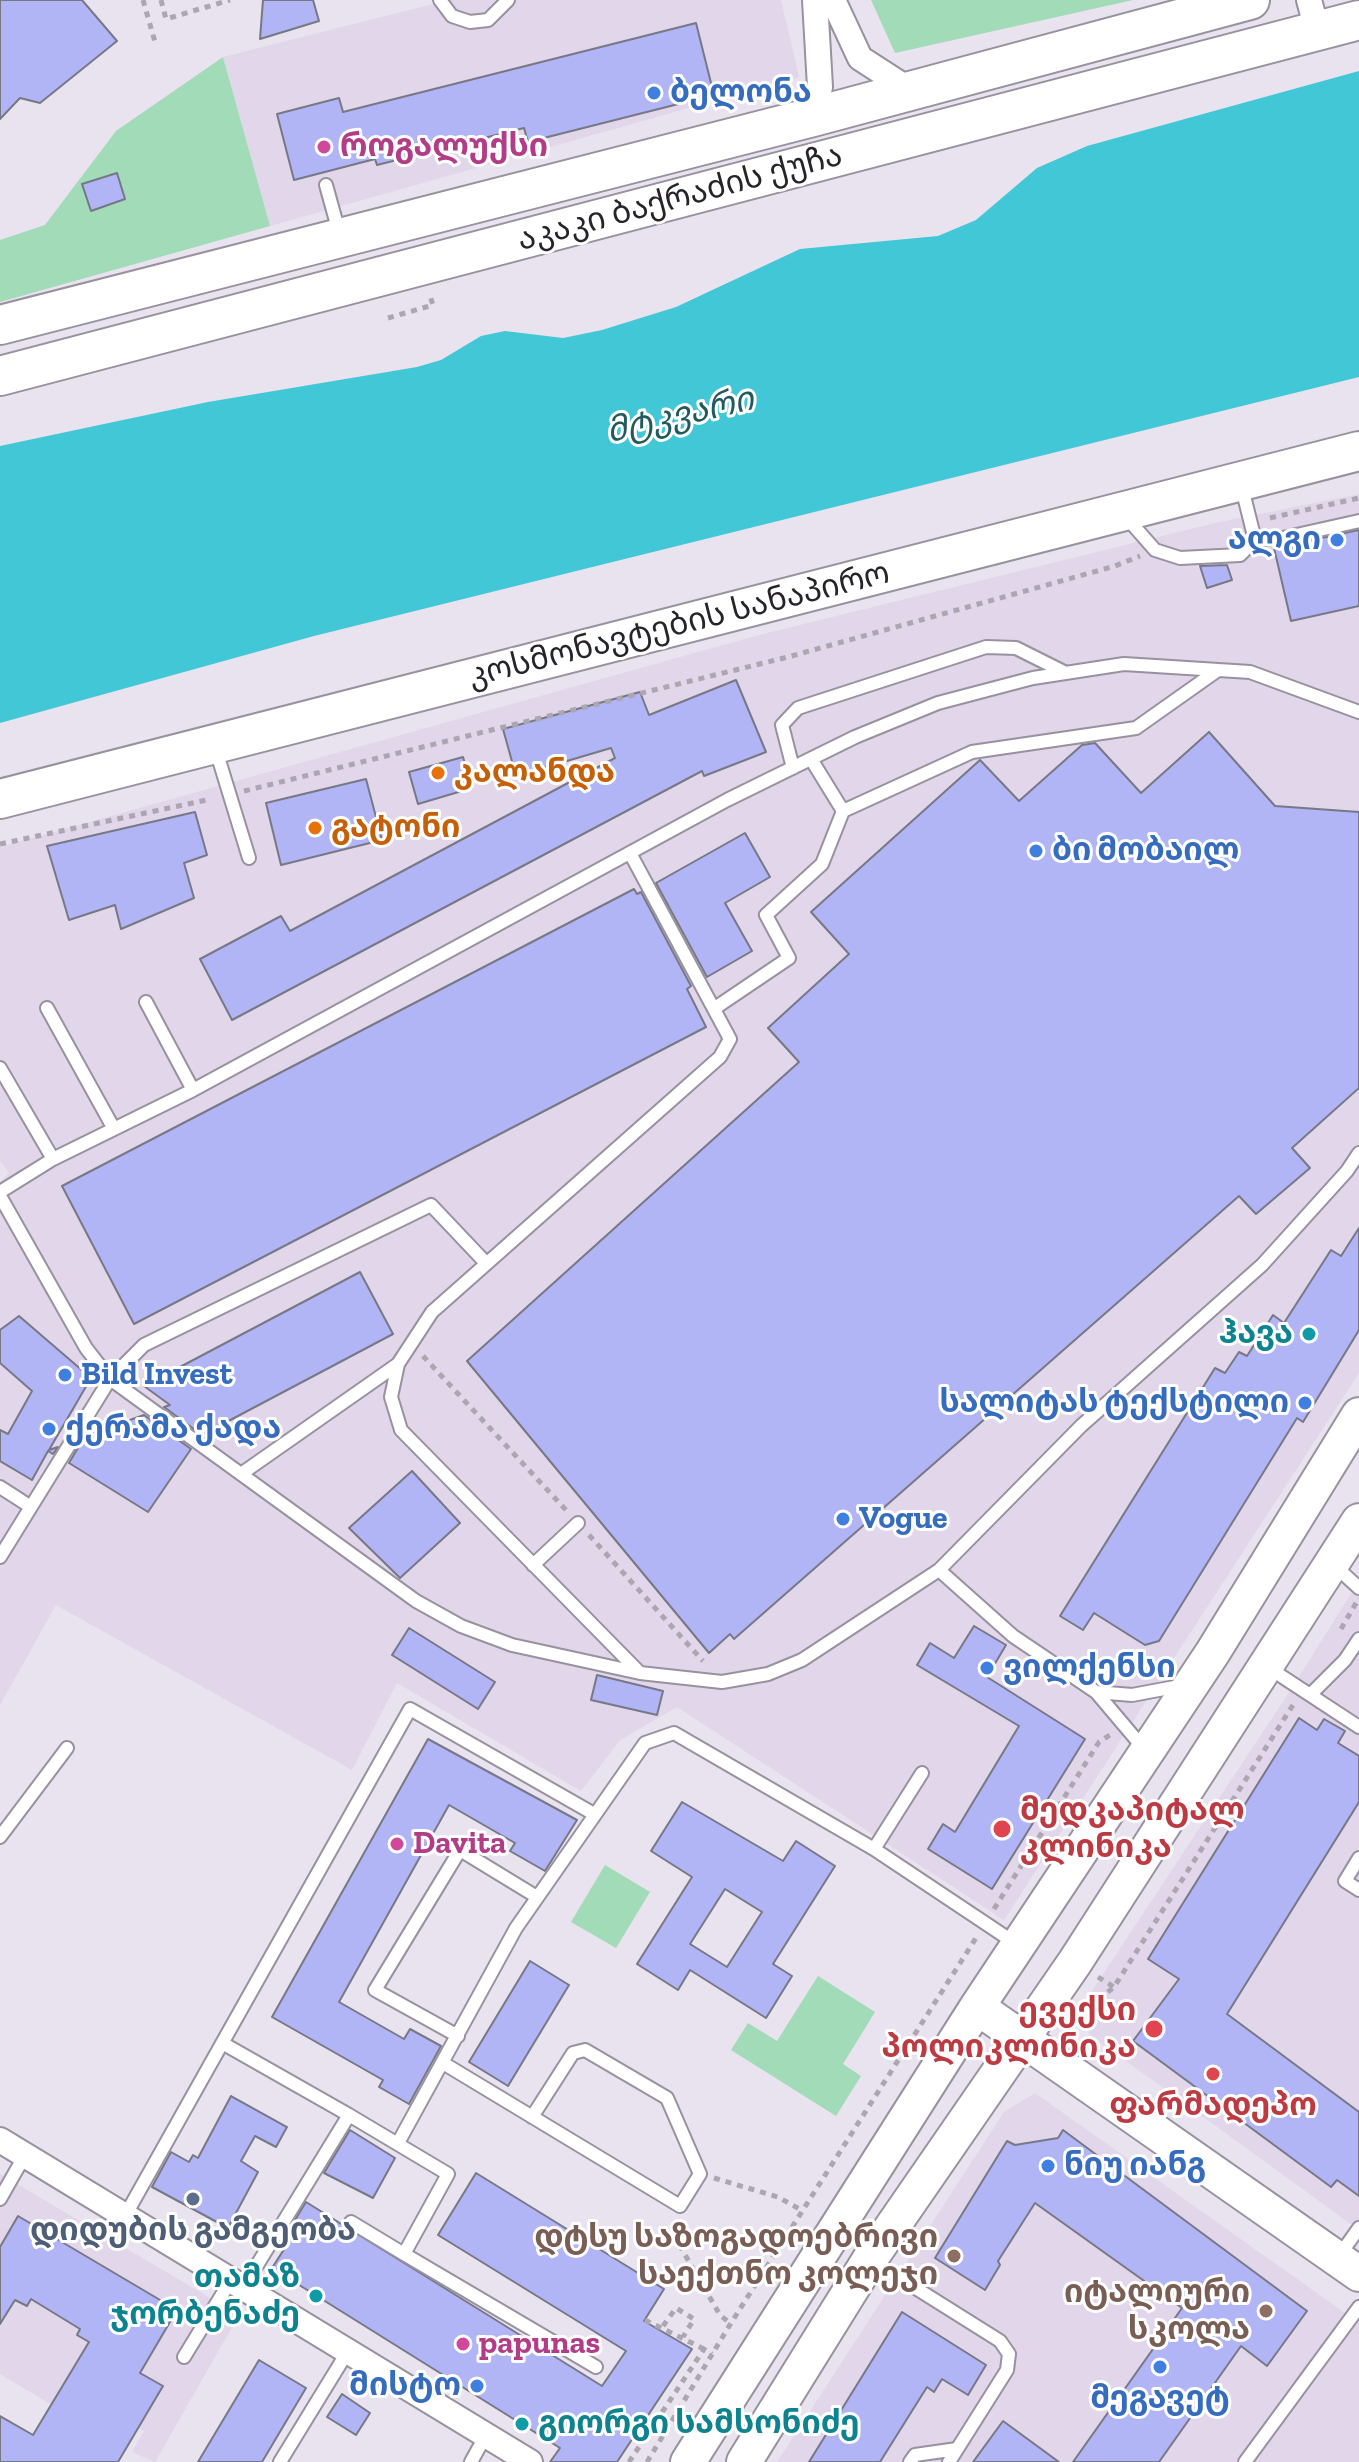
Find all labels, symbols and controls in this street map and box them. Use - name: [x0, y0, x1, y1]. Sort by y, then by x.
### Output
- place label: ბელონა: [670, 74, 812, 112]
- marker: ბელონა: [645, 84, 663, 102]
- place label: როგალუქსი: [340, 128, 548, 166]
- street label: აკაკი ბაქრაძის ქუჩა: [513, 136, 847, 260]
- marker: როგალუქსი: [315, 138, 333, 156]
- water label: მტკვარი: [602, 379, 758, 453]
- place label: ალგი: [1228, 521, 1321, 559]
- marker: ალგი: [1328, 531, 1346, 549]
- street label: კოსმონავტების სანაპირო: [464, 554, 894, 696]
- place label: კალანდა: [454, 754, 615, 792]
- marker: კალანდა: [429, 764, 447, 782]
- place label: გატონი: [331, 809, 460, 847]
- marker: გატონი: [306, 819, 324, 837]
- place label: ბი მობაილ: [1052, 832, 1239, 870]
- marker: ბი მობაილ: [1027, 842, 1045, 860]
- place label: ჰავა: [1219, 1315, 1293, 1353]
- marker: ჰავა: [1300, 1325, 1318, 1343]
- place label: Bild Invest: [81, 1356, 232, 1394]
- marker: Bild Invest: [56, 1366, 74, 1384]
- place label: სალიტას ტექსტილი: [940, 1384, 1289, 1422]
- marker: სალიტას ტექსტილი: [1296, 1394, 1314, 1412]
- place label: ქერამა ქადა: [65, 1410, 281, 1448]
- marker: ქერამა ქადა: [40, 1420, 58, 1438]
- place label: Vogue: [859, 1500, 948, 1538]
- marker: Vogue: [834, 1510, 852, 1528]
- place label: ვილქენსი: [1003, 1649, 1176, 1687]
- marker: ვილქენსი: [978, 1659, 996, 1677]
- place label: მედკაპიტალ კლინიკა: [1020, 1792, 1245, 1867]
- marker: მედკაპიტალ კლინიკა: [991, 1818, 1013, 1840]
- place label: Davita: [413, 1825, 506, 1863]
- marker: Davita: [388, 1835, 406, 1853]
- place label: ევექსი პოლიკლინიკა: [881, 1992, 1136, 2067]
- marker: ევექსი პოლიკლინიკა: [1143, 2018, 1165, 2040]
- marker: ფარმადეპო: [1204, 2065, 1222, 2083]
- place label: ფარმადეპო: [1109, 2087, 1317, 2125]
- place label: ნიუ იანგ: [1064, 2147, 1206, 2185]
- marker: ნიუ იანგ: [1039, 2157, 1057, 2175]
- marker: დიდუბის გამგეობა: [184, 2190, 202, 2208]
- place label: დიდუბის გამგეობა: [30, 2212, 356, 2250]
- place label: დტსუ საზოგადოებრივი საექთნო კოლეჯი: [534, 2219, 938, 2294]
- marker: დტსუ საზოგადოებრივი საექთნო კოლეჯი: [945, 2247, 963, 2265]
- place label: თამაზ ჯორბენაძე: [110, 2259, 300, 2334]
- place label: იტალიური სკოლა: [1064, 2274, 1250, 2349]
- marker: თამაზ ჯორბენაძე: [307, 2287, 325, 2305]
- marker: იტალიური სკოლა: [1257, 2302, 1275, 2320]
- place label: papunas: [479, 2325, 600, 2363]
- marker: papunas: [454, 2335, 472, 2353]
- marker: მეგავეტ: [1151, 2358, 1169, 2376]
- place label: მისტო: [349, 2367, 461, 2405]
- marker: მისტო: [468, 2377, 486, 2395]
- place label: მეგავეტ: [1090, 2380, 1230, 2418]
- place label: გიორგი სამსონიძე: [538, 2405, 859, 2443]
- marker: გიორგი სამსონიძე: [513, 2415, 531, 2433]

